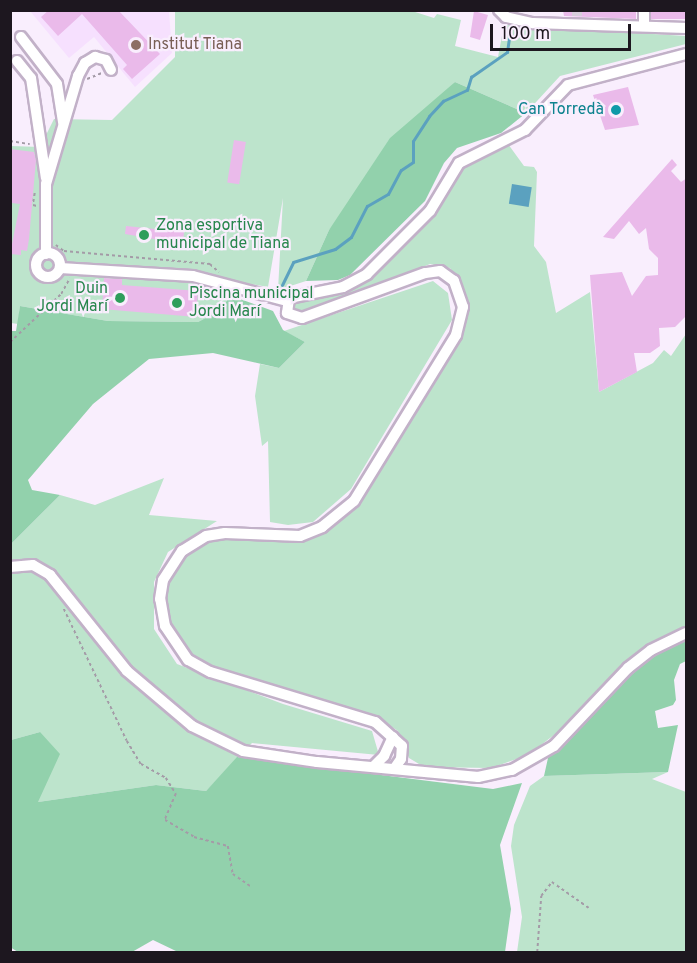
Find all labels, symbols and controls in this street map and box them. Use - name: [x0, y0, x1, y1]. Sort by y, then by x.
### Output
- scale bar: [493, 12, 634, 50]
- text: 100 m: [501, 23, 550, 46]
- place label: Institut Tiana: [148, 35, 243, 55]
- marker: Institut Tiana: [129, 38, 143, 52]
- place label: Can Torredà: [517, 100, 604, 120]
- marker: Can Torredà: [609, 103, 623, 117]
- place label: Zona esportiva municipal de Tiana: [156, 216, 290, 254]
- marker: Zona esportiva municipal de Tiana: [137, 228, 151, 242]
- place label: Duin Jordi Marí: [36, 279, 108, 317]
- place label: Piscina municipal Jordi Marí: [189, 284, 313, 322]
- marker: Duin Jordi Marí: [113, 291, 127, 305]
- marker: Piscina municipal Jordi Marí: [170, 296, 184, 310]

